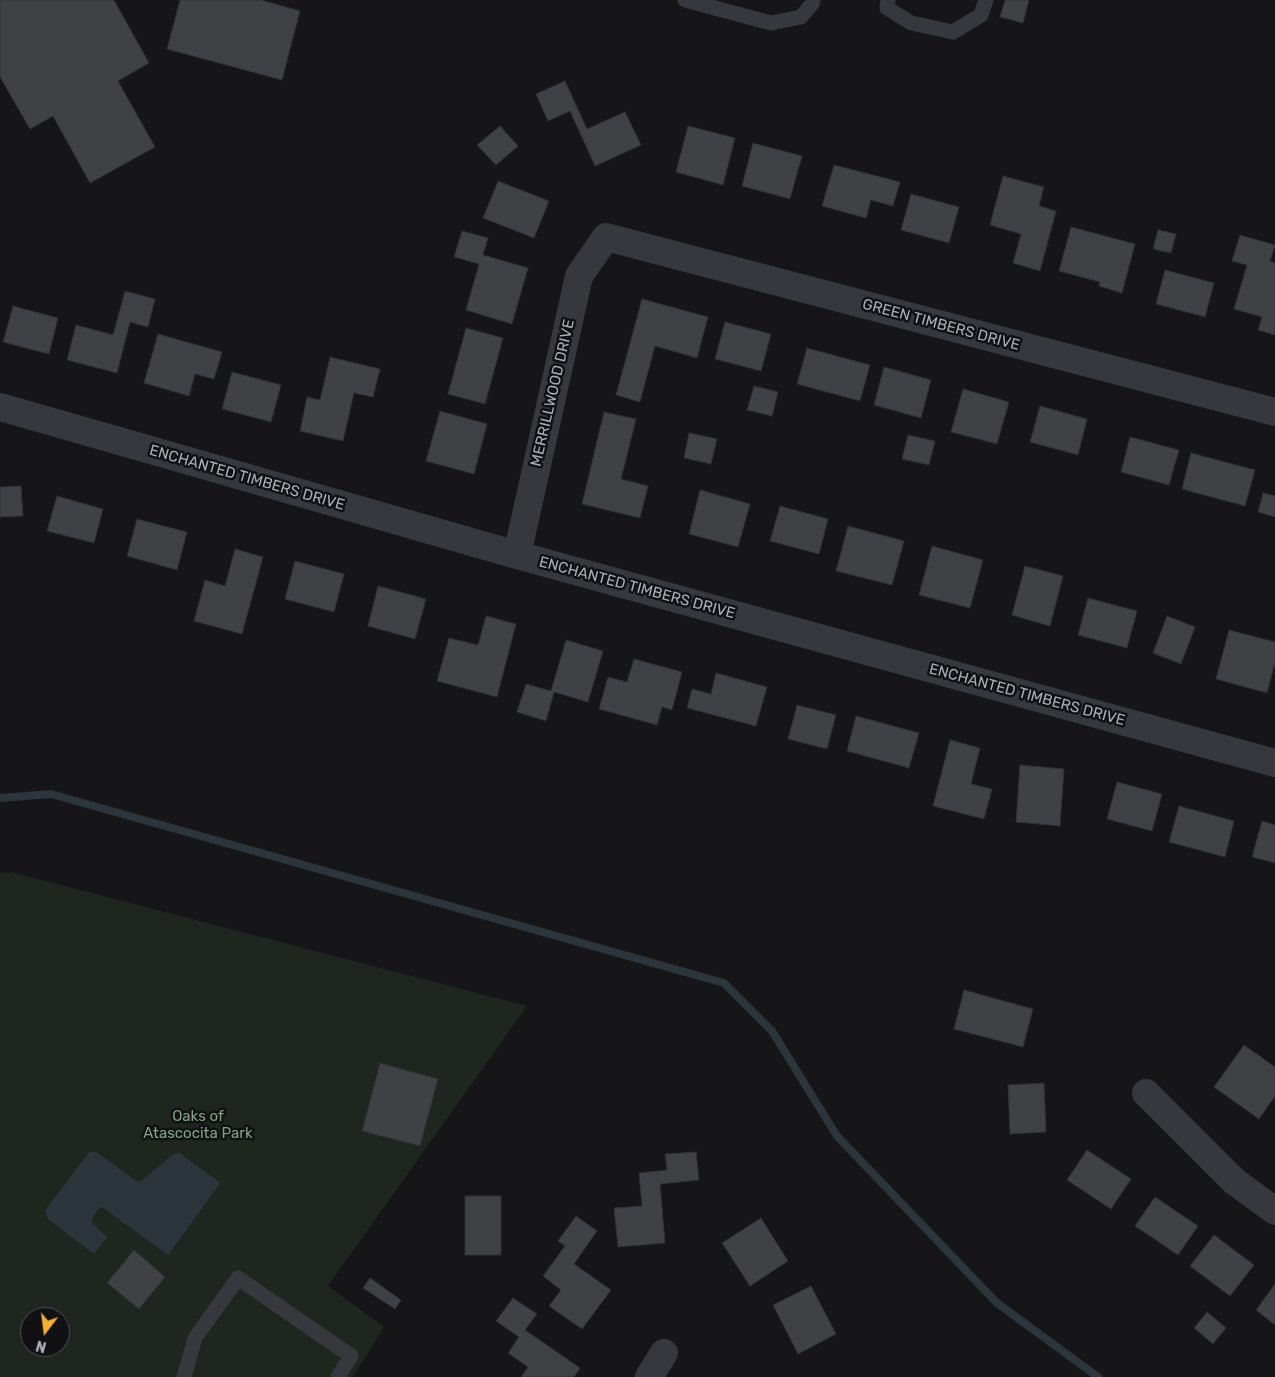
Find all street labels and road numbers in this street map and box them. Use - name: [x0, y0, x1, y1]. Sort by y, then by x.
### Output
- street label: GREEN TIMBERS DRIVE: [860, 295, 1022, 355]
- street label: MERRILLWOOD DRIVE: [527, 318, 579, 468]
- street label: ENCHANTED TIMBERS DRIVE: [147, 441, 347, 515]
- street label: ENCHANTED TIMBERS DRIVE: [537, 553, 737, 623]
- street label: ENCHANTED TIMBERS DRIVE: [927, 660, 1127, 730]

